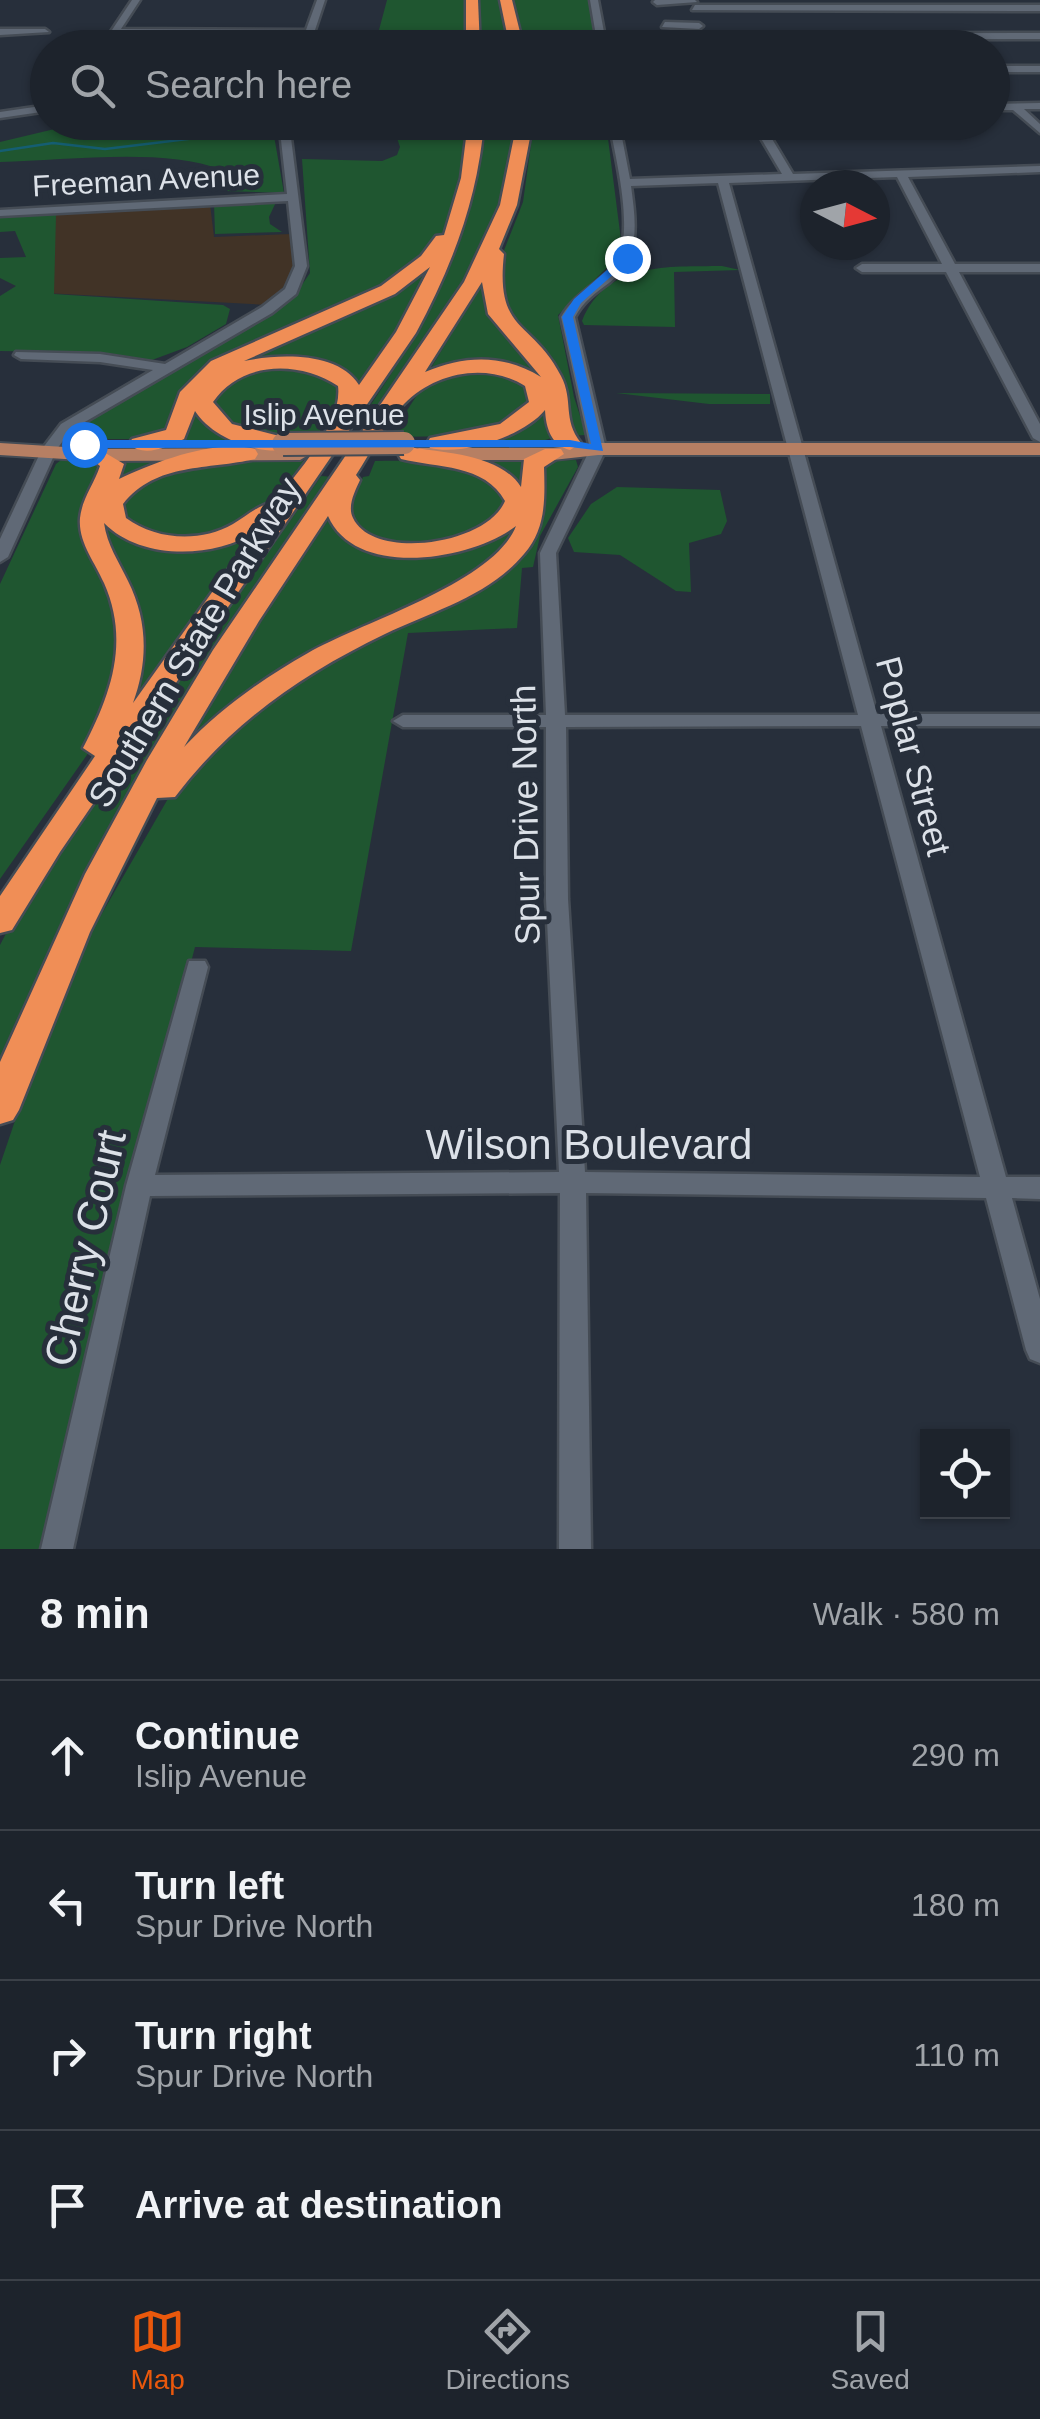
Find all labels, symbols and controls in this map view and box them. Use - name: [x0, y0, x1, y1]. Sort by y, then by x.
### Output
- search box: [30, 30, 1010, 140]
- icon: search: [65, 58, 120, 113]
- text: Search here: [145, 64, 352, 106]
- street label: Freeman Avenue: [31, 158, 261, 202]
- north arrow: [800, 170, 890, 260]
- route end: [605, 236, 651, 282]
- street label: Islip Avenue: [243, 398, 405, 431]
- route start: [62, 422, 108, 468]
- street label: Southern State Parkway: [80, 470, 308, 814]
- street label: Poplar Street: [869, 652, 959, 860]
- street label: Spur Drive North: [503, 684, 547, 946]
- street label: Wilson Boulevard: [426, 1121, 752, 1168]
- street label: Cherry Court: [35, 1125, 135, 1370]
- map controls: [920, 1429, 1010, 1519]
- button: locate: [920, 1429, 1010, 1519]
- text: 8 min: [40, 1590, 150, 1637]
- text: Walk · 580 m: [813, 1596, 1000, 1632]
- text: Continue: [135, 1715, 300, 1757]
- icon: ahead: [40, 1728, 95, 1783]
- text: 290 m: [911, 1737, 1000, 1773]
- text: Islip Avenue: [135, 1758, 307, 1794]
- text: Turn left: [135, 1865, 284, 1907]
- icon: left: [40, 1878, 95, 1933]
- text: 180 m: [911, 1887, 1000, 1923]
- text: Spur Drive North: [135, 1908, 373, 1944]
- text: Turn right: [135, 2015, 312, 2057]
- icon: right: [40, 2028, 95, 2083]
- text: 110 m: [913, 2037, 1000, 2073]
- text: Spur Drive North: [135, 2058, 373, 2094]
- icon: arrive: [40, 2178, 95, 2233]
- text: Arrive at destination: [135, 2184, 502, 2226]
- tab: Map: [130, 2304, 185, 2396]
- tab: Directions: [446, 2304, 570, 2396]
- tab: Saved: [830, 2304, 910, 2396]

